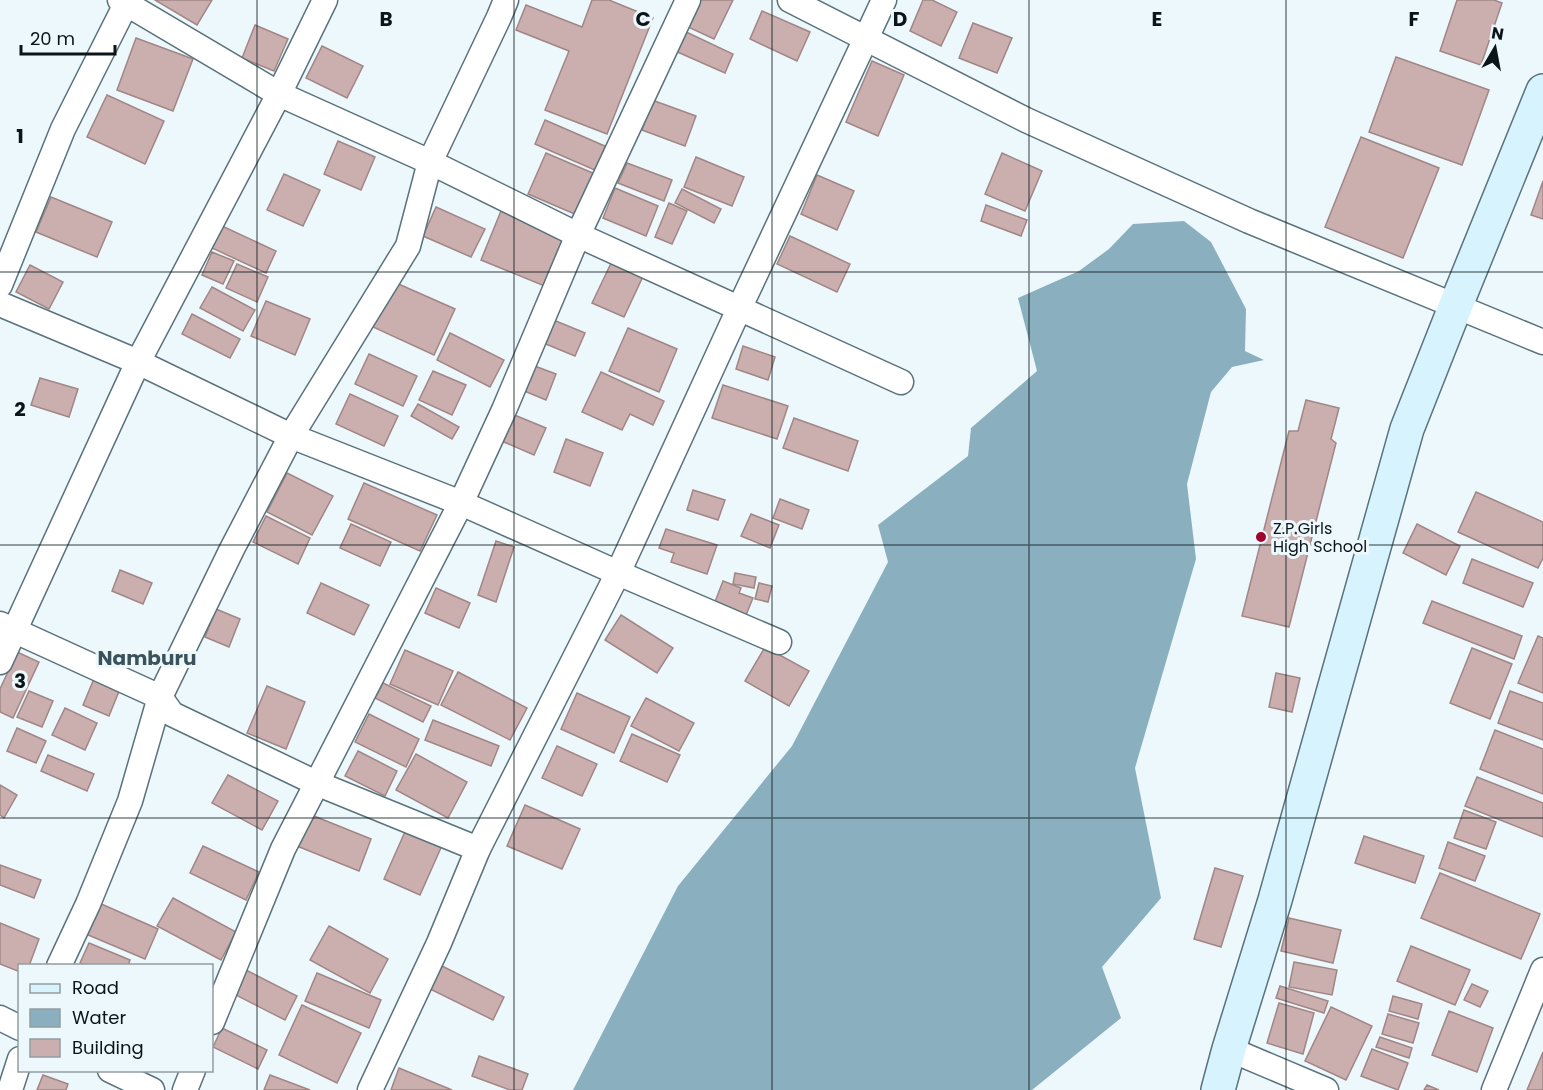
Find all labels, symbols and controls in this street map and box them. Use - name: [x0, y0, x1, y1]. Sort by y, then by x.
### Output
- text: B: [379, 5, 393, 33]
- text: C: [635, 5, 651, 33]
- text: D: [893, 5, 907, 33]
- text: E: [1152, 5, 1162, 33]
- text: F: [1409, 5, 1420, 33]
- scale bar: [21, 18, 116, 56]
- north arrow: [1465, 18, 1525, 78]
- text: N: [1490, 21, 1505, 46]
- text: 20 m: [30, 26, 75, 51]
- text: 1: [16, 122, 24, 150]
- text: 2: [14, 395, 26, 423]
- place label: Z.P.Girls High School: [1273, 517, 1367, 558]
- marker: Z.P.Girls High School: [1254, 530, 1268, 544]
- district label: Namburu: [98, 644, 196, 672]
- text: 3: [14, 667, 26, 695]
- legend: [18, 964, 213, 1072]
- text: Road: [72, 975, 119, 1000]
- text: Water: [72, 1005, 126, 1030]
- text: Building: [72, 1035, 144, 1060]

